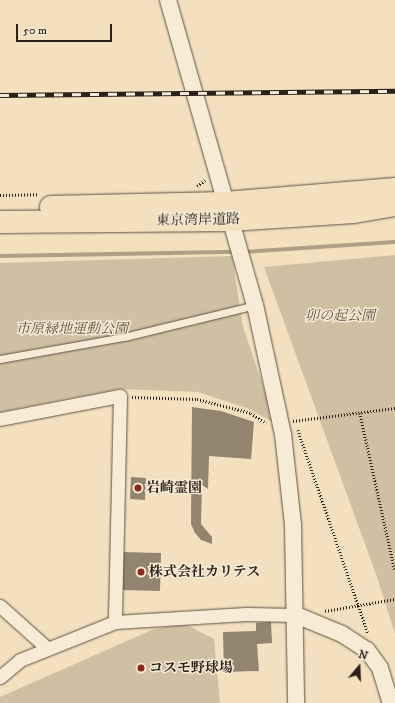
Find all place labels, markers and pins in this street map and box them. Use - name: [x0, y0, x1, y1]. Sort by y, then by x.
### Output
- place label: 岩崎霊園: [146, 480, 202, 496]
- marker: 岩崎霊園: [133, 483, 143, 493]
- place label: 株式会社カリテス: [149, 564, 261, 580]
- marker: 株式会社カリテス: [136, 567, 146, 577]
- place label: コスモ野球場: [149, 660, 233, 676]
- marker: コスモ野球場: [136, 663, 146, 673]

